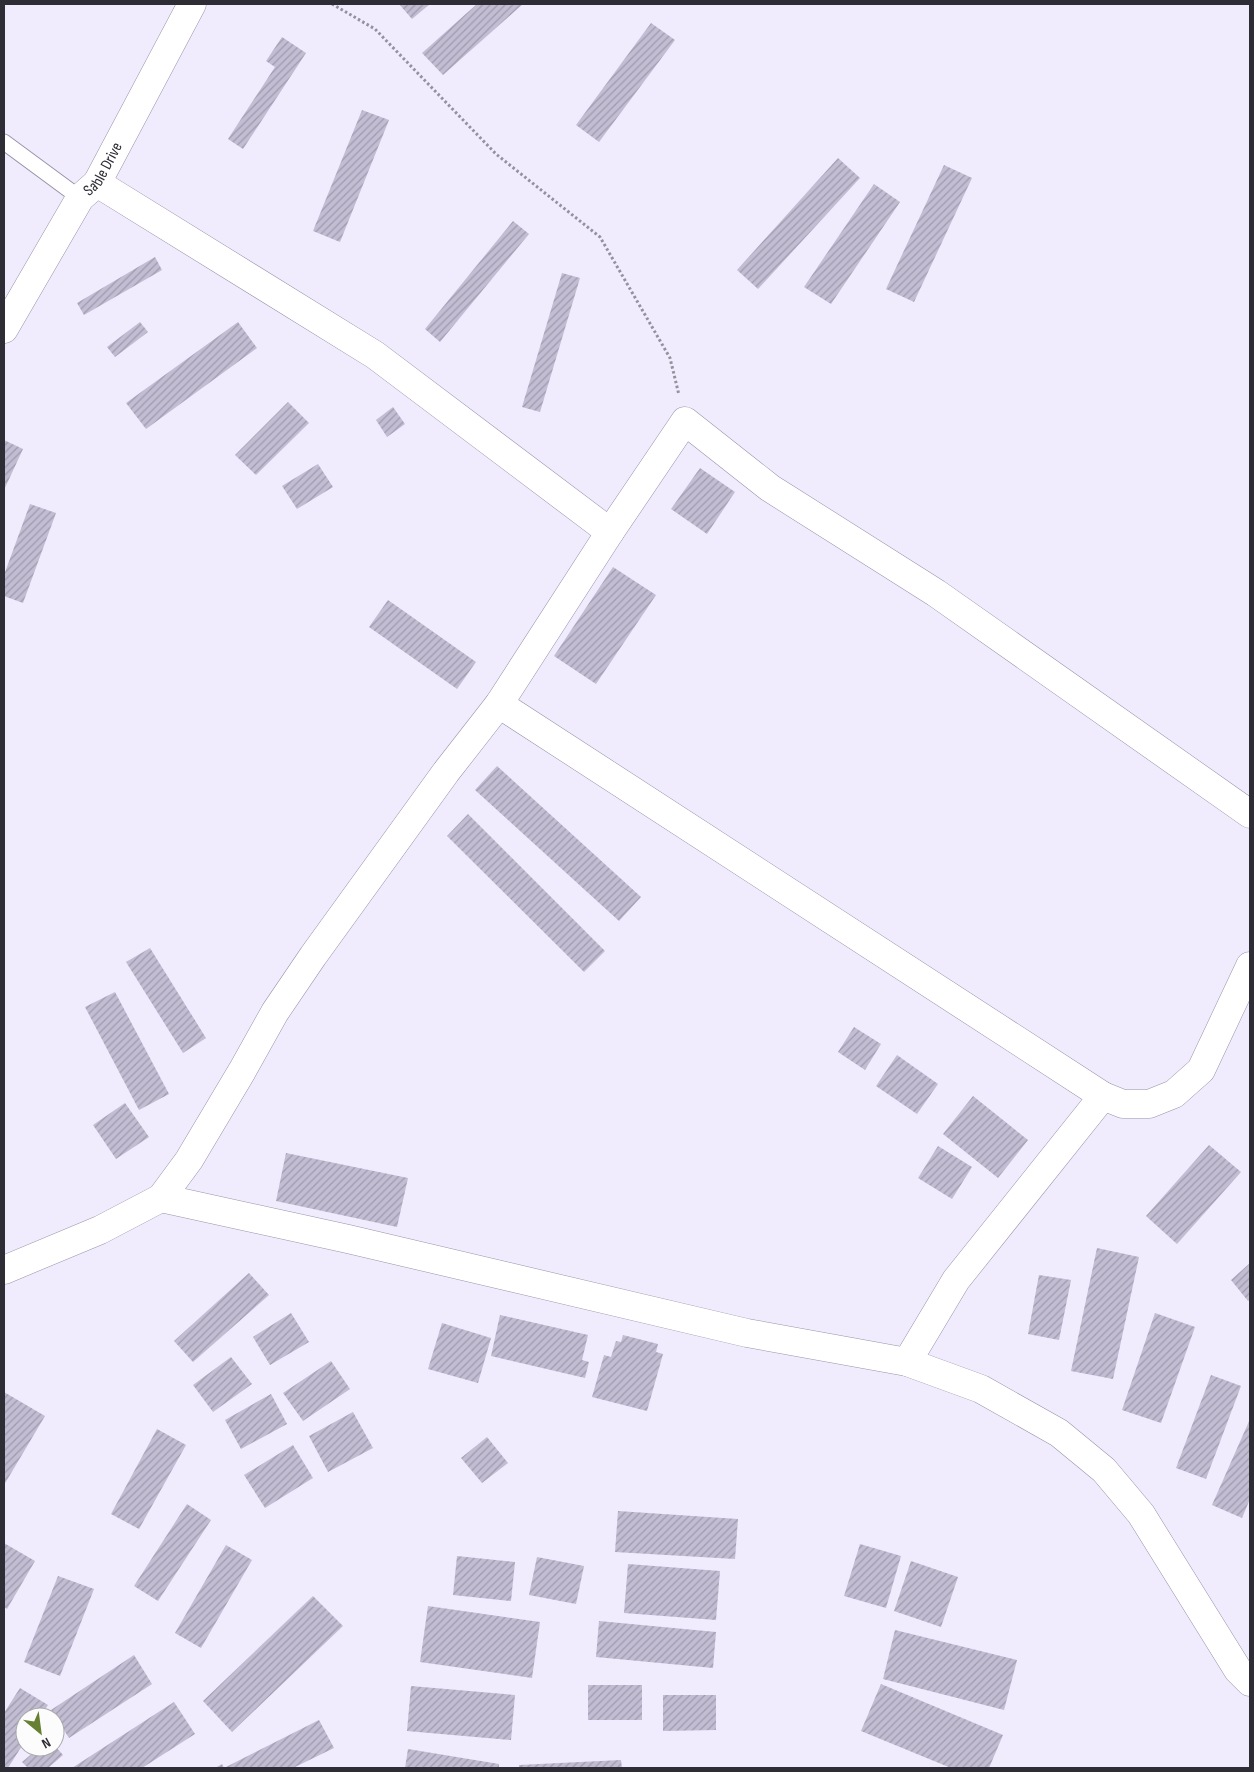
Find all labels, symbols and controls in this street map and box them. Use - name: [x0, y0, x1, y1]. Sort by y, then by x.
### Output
- street label: Sable Drive: [80, 139, 126, 200]
- north arrow: [15, 1707, 65, 1757]
- text: N: [39, 1734, 53, 1752]

